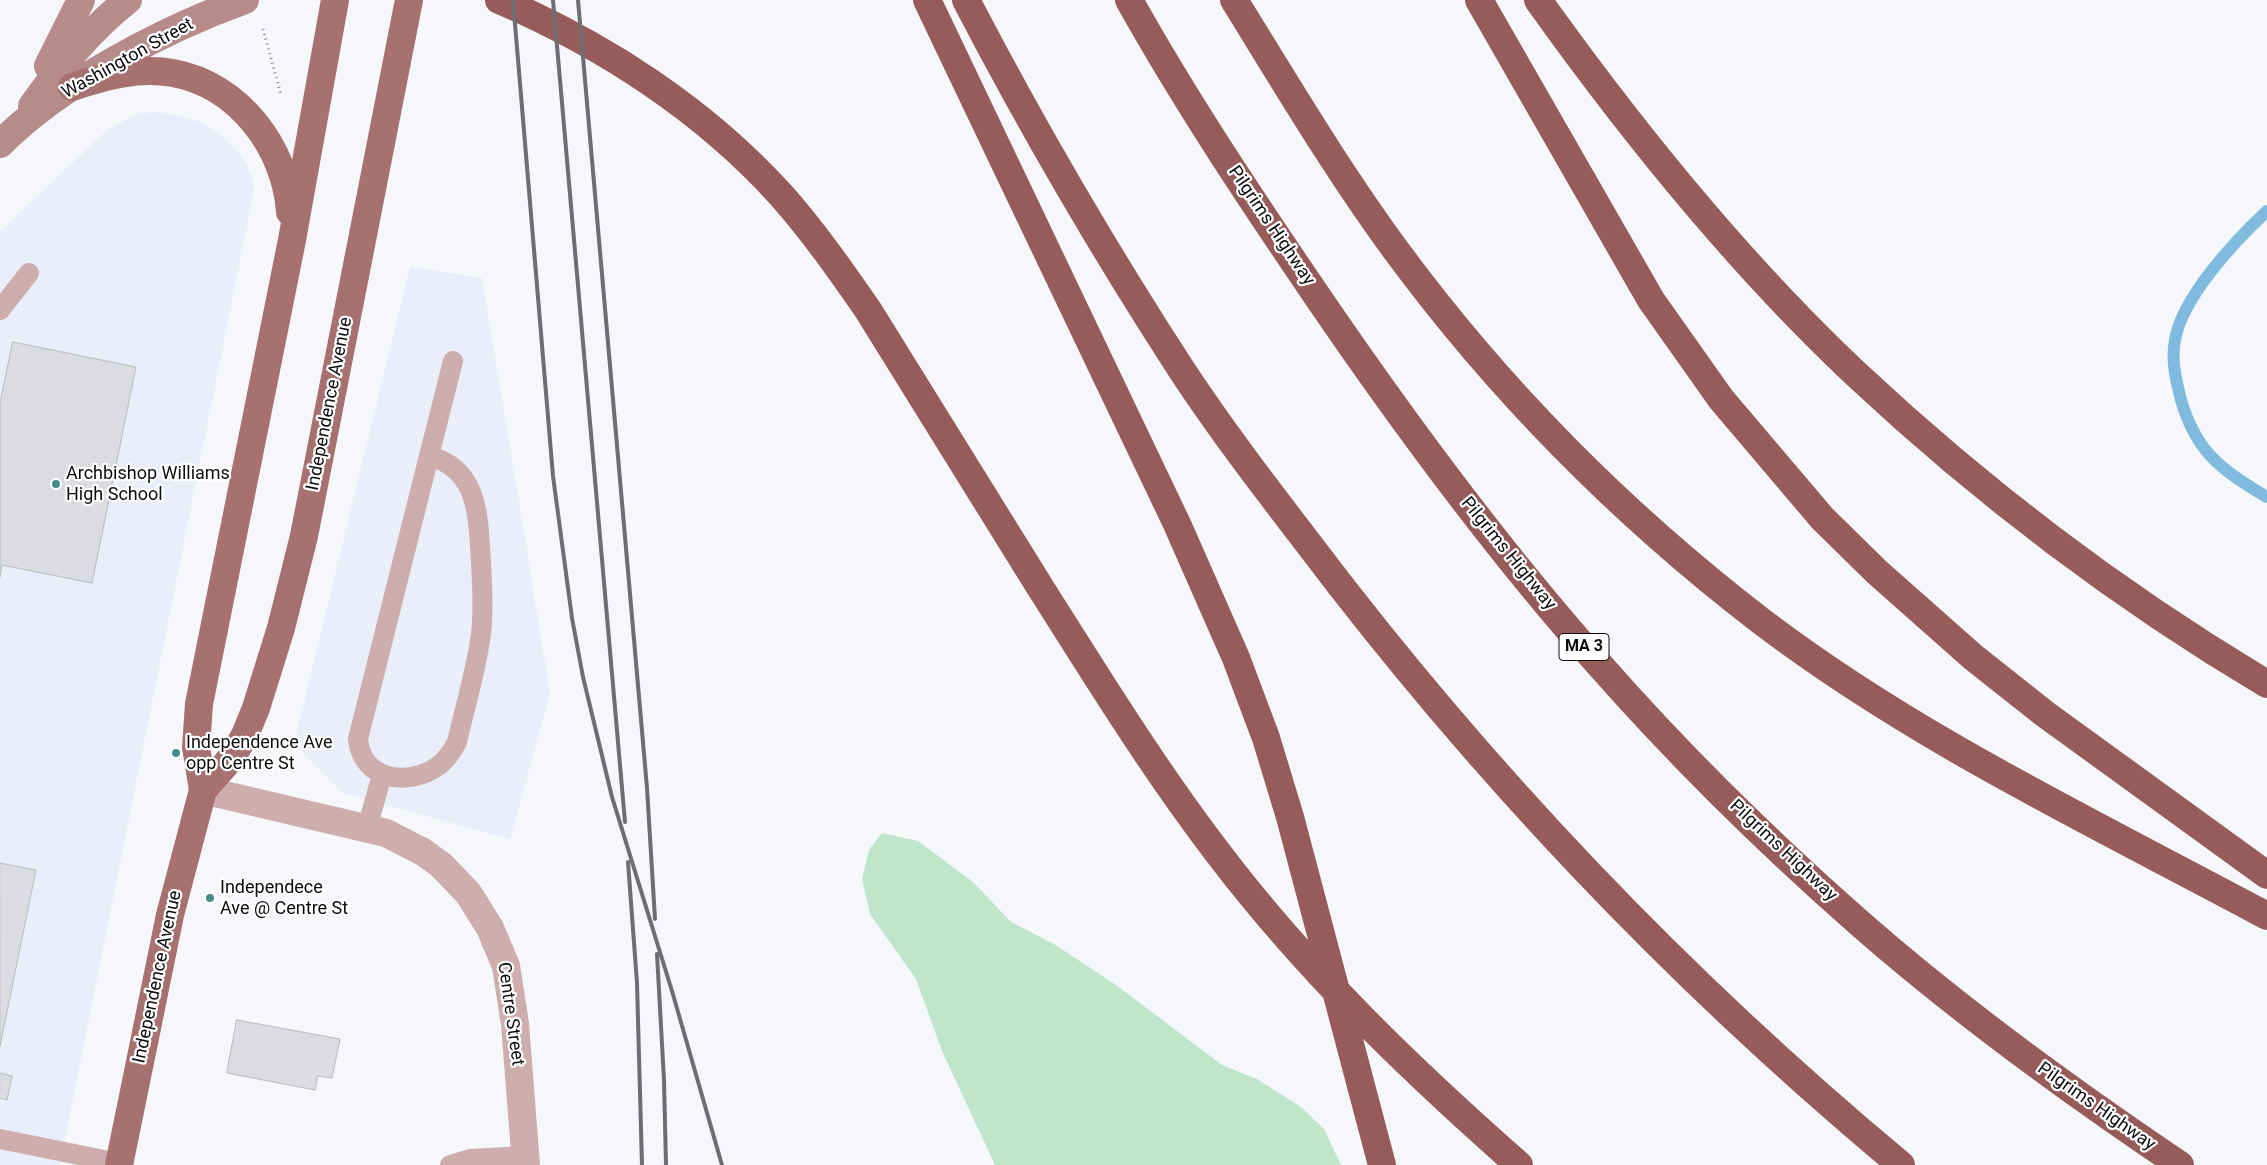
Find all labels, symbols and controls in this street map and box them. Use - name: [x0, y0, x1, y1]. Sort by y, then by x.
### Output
- street label: Washington Street: [58, 14, 198, 104]
- street label: Pilgrims Highway: [1223, 162, 1319, 290]
- street label: Independence Avenue: [303, 316, 357, 492]
- place label: Archbishop Williams High School: [66, 463, 230, 506]
- marker: Archbishop Williams High School: [50, 478, 62, 490]
- street label: Pilgrims Highway: [1456, 493, 1560, 615]
- road number: MA 3: [1559, 634, 1609, 660]
- place label: Independence Ave opp Centre St: [186, 732, 333, 774]
- marker: Independence Ave opp Centre St: [170, 747, 182, 759]
- street label: Pilgrims Highway: [1725, 796, 1841, 906]
- place label: Independece Ave @ Centre St: [220, 877, 348, 920]
- street label: Independence Avenue: [129, 889, 187, 1065]
- marker: Independece Ave @ Centre St: [204, 892, 216, 904]
- street label: Centre Street: [492, 961, 528, 1067]
- street label: Pilgrims Highway: [2033, 1058, 2159, 1156]

